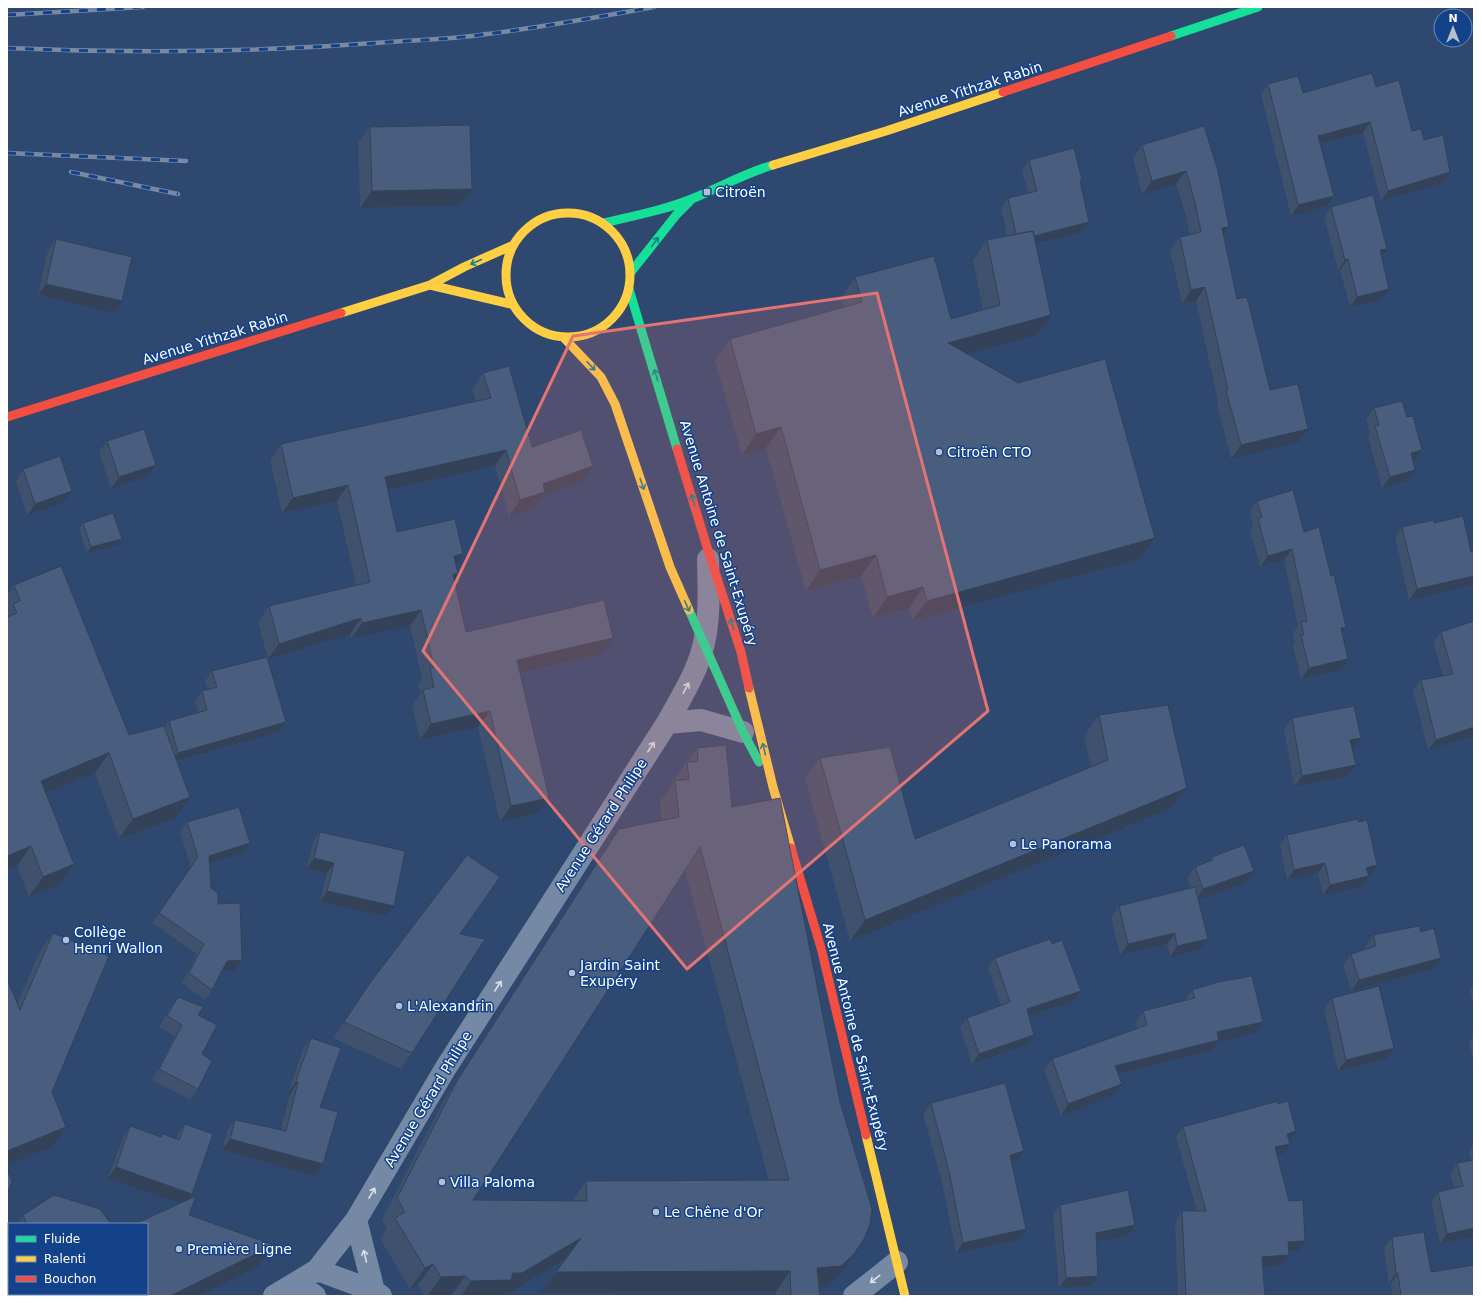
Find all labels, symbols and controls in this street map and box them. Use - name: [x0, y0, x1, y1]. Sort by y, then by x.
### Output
- north arrow: [1433, 8, 1473, 48]
- text: N: [1448, 12, 1458, 25]
- street label: Avenue Yithzak Rabin: [896, 58, 1044, 120]
- place label: Citroën: [715, 184, 766, 200]
- marker: Citroën: [702, 187, 712, 197]
- one-way arrow: [650, 236, 659, 247]
- one-way arrow: [470, 259, 482, 266]
- street label: Avenue Yithzak Rabin: [141, 308, 289, 368]
- one-way arrow: [586, 361, 596, 371]
- one-way arrow: [652, 369, 659, 382]
- street label: Avenue Antoine de Saint-Exupéry: [677, 418, 761, 648]
- place label: Citroën CTO: [947, 444, 1031, 460]
- marker: Citroën CTO: [934, 447, 944, 457]
- one-way arrow: [639, 477, 646, 490]
- one-way arrow: [689, 493, 696, 506]
- one-way arrow: [684, 599, 691, 611]
- one-way arrow: [728, 617, 735, 630]
- one-way arrow: [682, 682, 690, 694]
- one-way arrow: [647, 742, 656, 753]
- one-way arrow: [760, 743, 767, 756]
- street label: Avenue Gérard Philipe: [552, 755, 650, 895]
- place label: Le Panorama: [1021, 836, 1112, 852]
- marker: Le Panorama: [1008, 839, 1018, 849]
- street label: Avenue Antoine de Saint-Exupéry: [820, 921, 892, 1153]
- place label: Collège Henri Wallon: [74, 924, 163, 956]
- marker: Collège Henri Wallon: [61, 935, 71, 945]
- place label: Jardin Saint Exupéry: [579, 957, 661, 989]
- marker: Jardin Saint Exupéry: [567, 968, 577, 978]
- one-way arrow: [494, 981, 502, 992]
- place label: L'Alexandrin: [407, 998, 494, 1014]
- marker: L'Alexandrin: [394, 1001, 404, 1011]
- street label: Avenue Gérard Philipe: [381, 1028, 475, 1170]
- place label: Villa Paloma: [450, 1174, 535, 1190]
- marker: Villa Paloma: [437, 1177, 447, 1187]
- one-way arrow: [369, 1187, 377, 1199]
- place label: Le Chêne d'Or: [664, 1204, 764, 1220]
- marker: Le Chêne d'Or: [651, 1207, 661, 1217]
- legend: [8, 1223, 148, 1295]
- text: Fluide: [44, 1232, 80, 1246]
- place label: Première Ligne: [187, 1241, 292, 1257]
- marker: Première Ligne: [174, 1244, 184, 1254]
- one-way arrow: [361, 1249, 369, 1262]
- text: Ralenti: [44, 1252, 86, 1266]
- text: Bouchon: [44, 1272, 96, 1286]
- one-way arrow: [870, 1275, 881, 1283]

